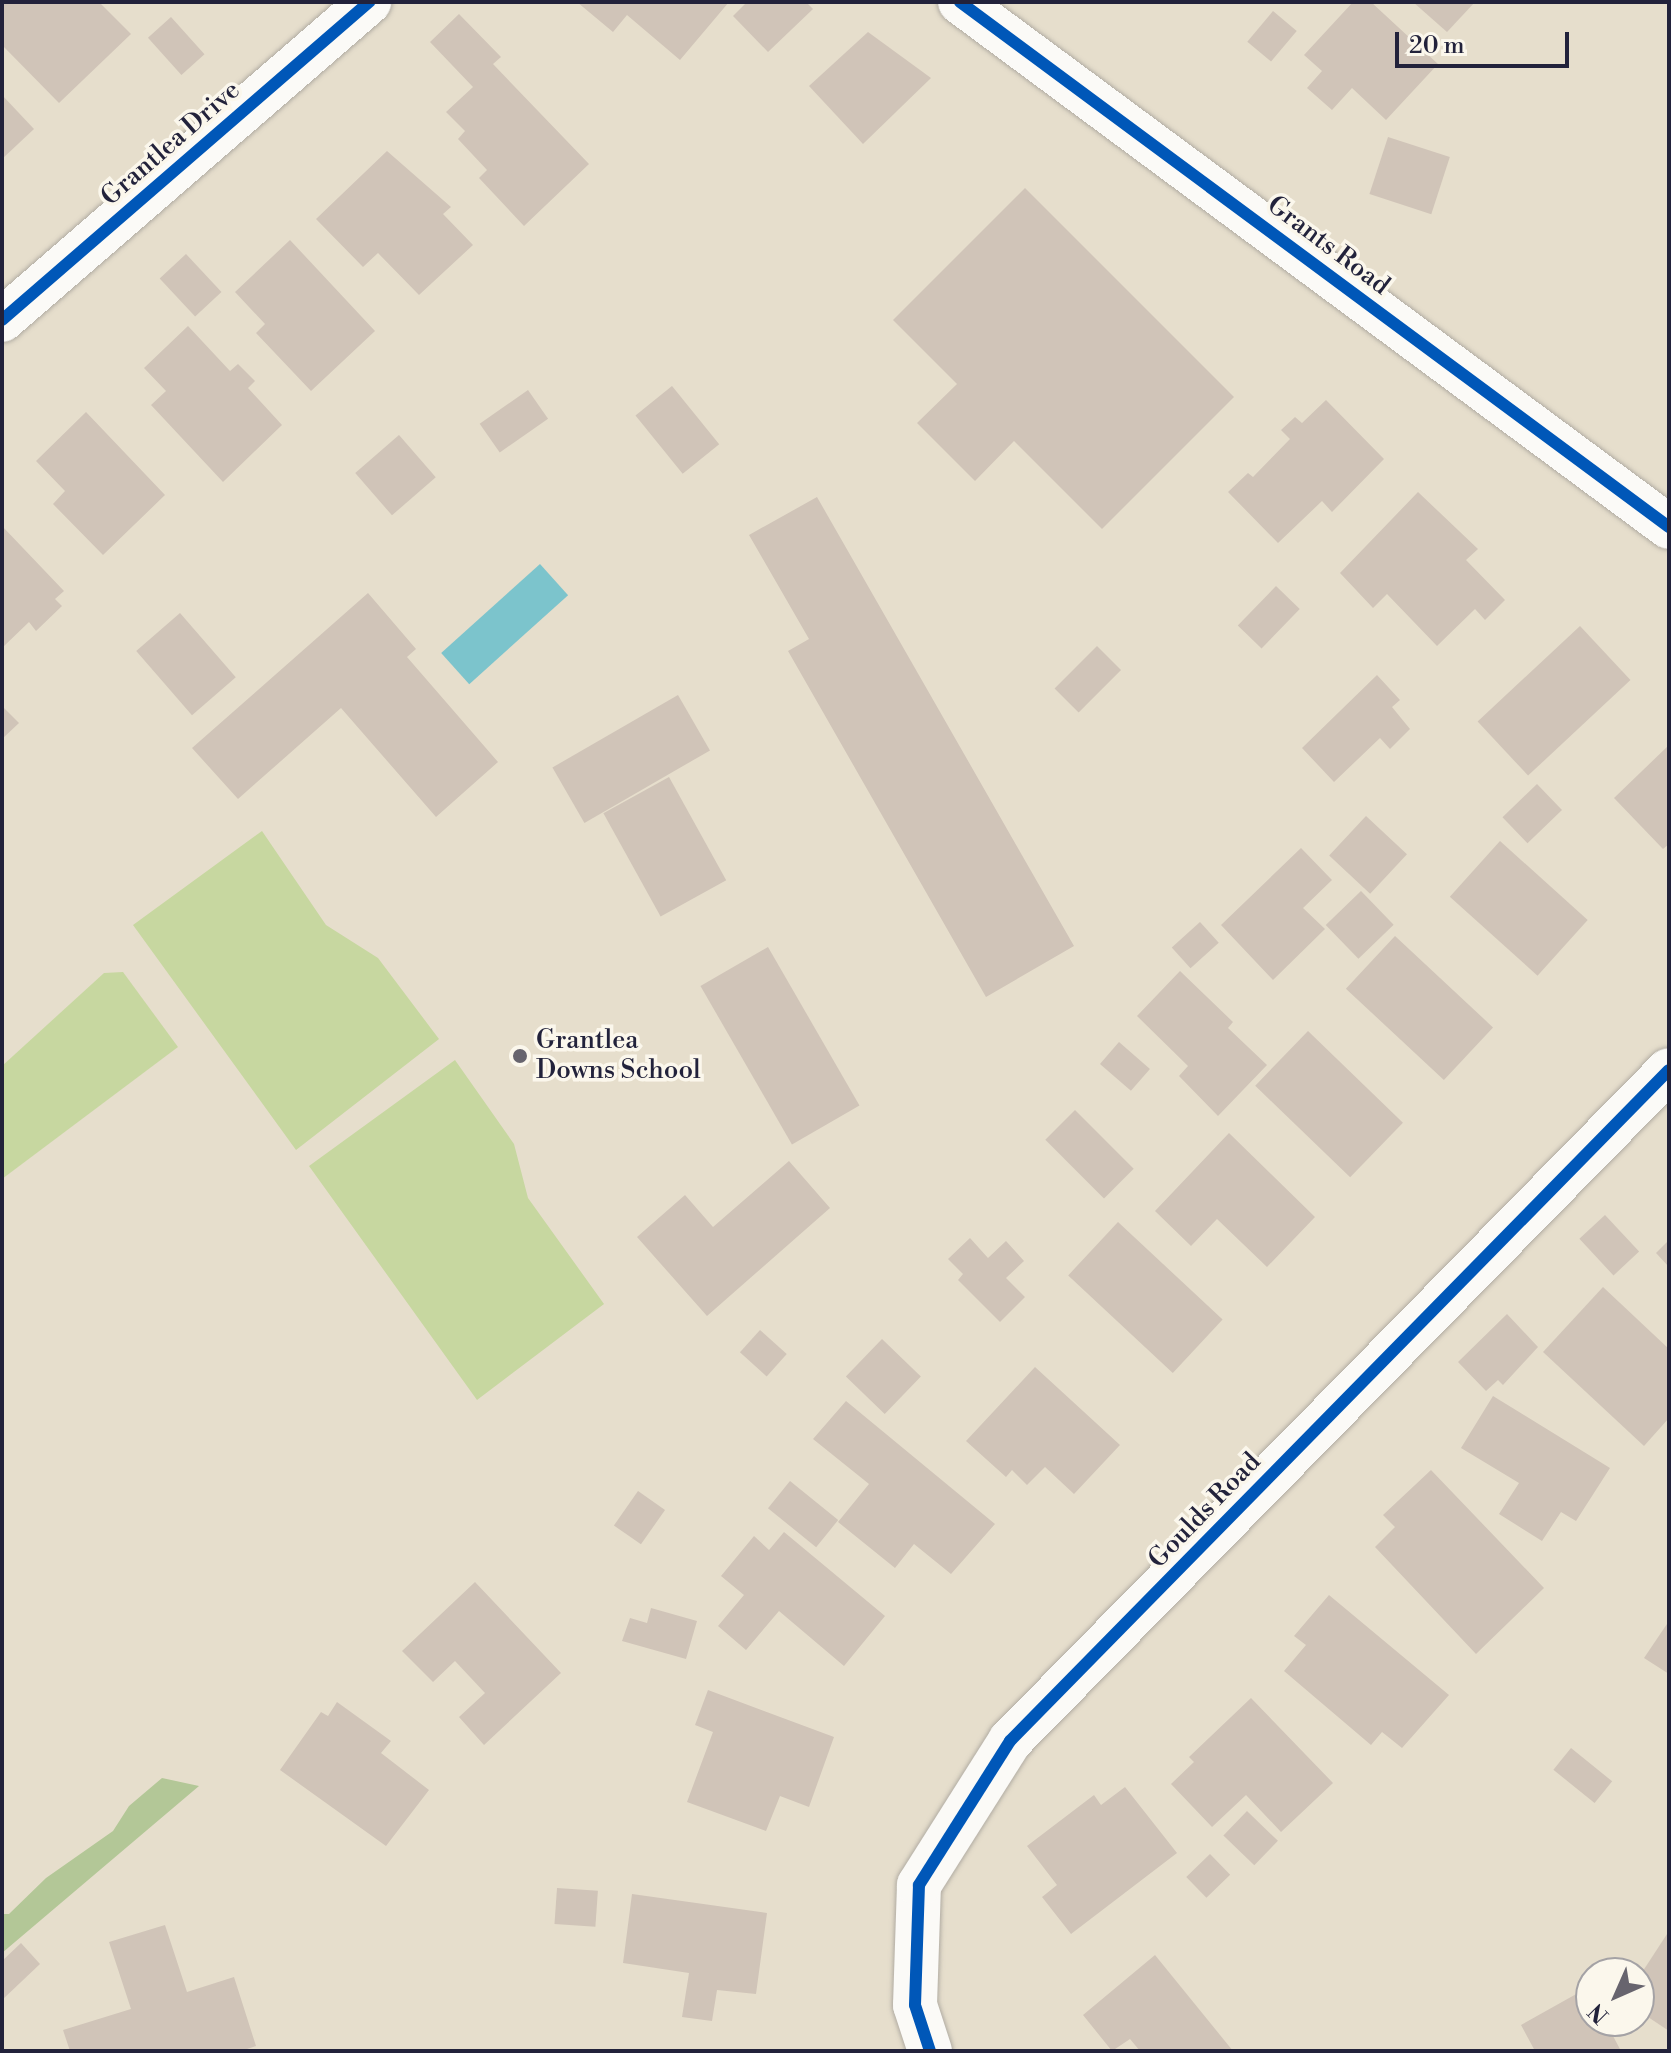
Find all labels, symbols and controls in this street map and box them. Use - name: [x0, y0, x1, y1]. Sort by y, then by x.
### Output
- scale bar: [1399, 16, 1573, 66]
- text: 20 m: [1409, 31, 1465, 61]
- street label: Grantlea Drive: [95, 75, 247, 213]
- street label: Grants Road: [1261, 190, 1395, 302]
- place label: Grantlea Downs School: [536, 1025, 701, 1086]
- marker: Grantlea Downs School: [511, 1047, 529, 1065]
- street label: Goulds Road: [1142, 1447, 1268, 1575]
- north arrow: [1575, 1957, 1655, 2037]
- text: N: [1583, 1997, 1615, 2029]

